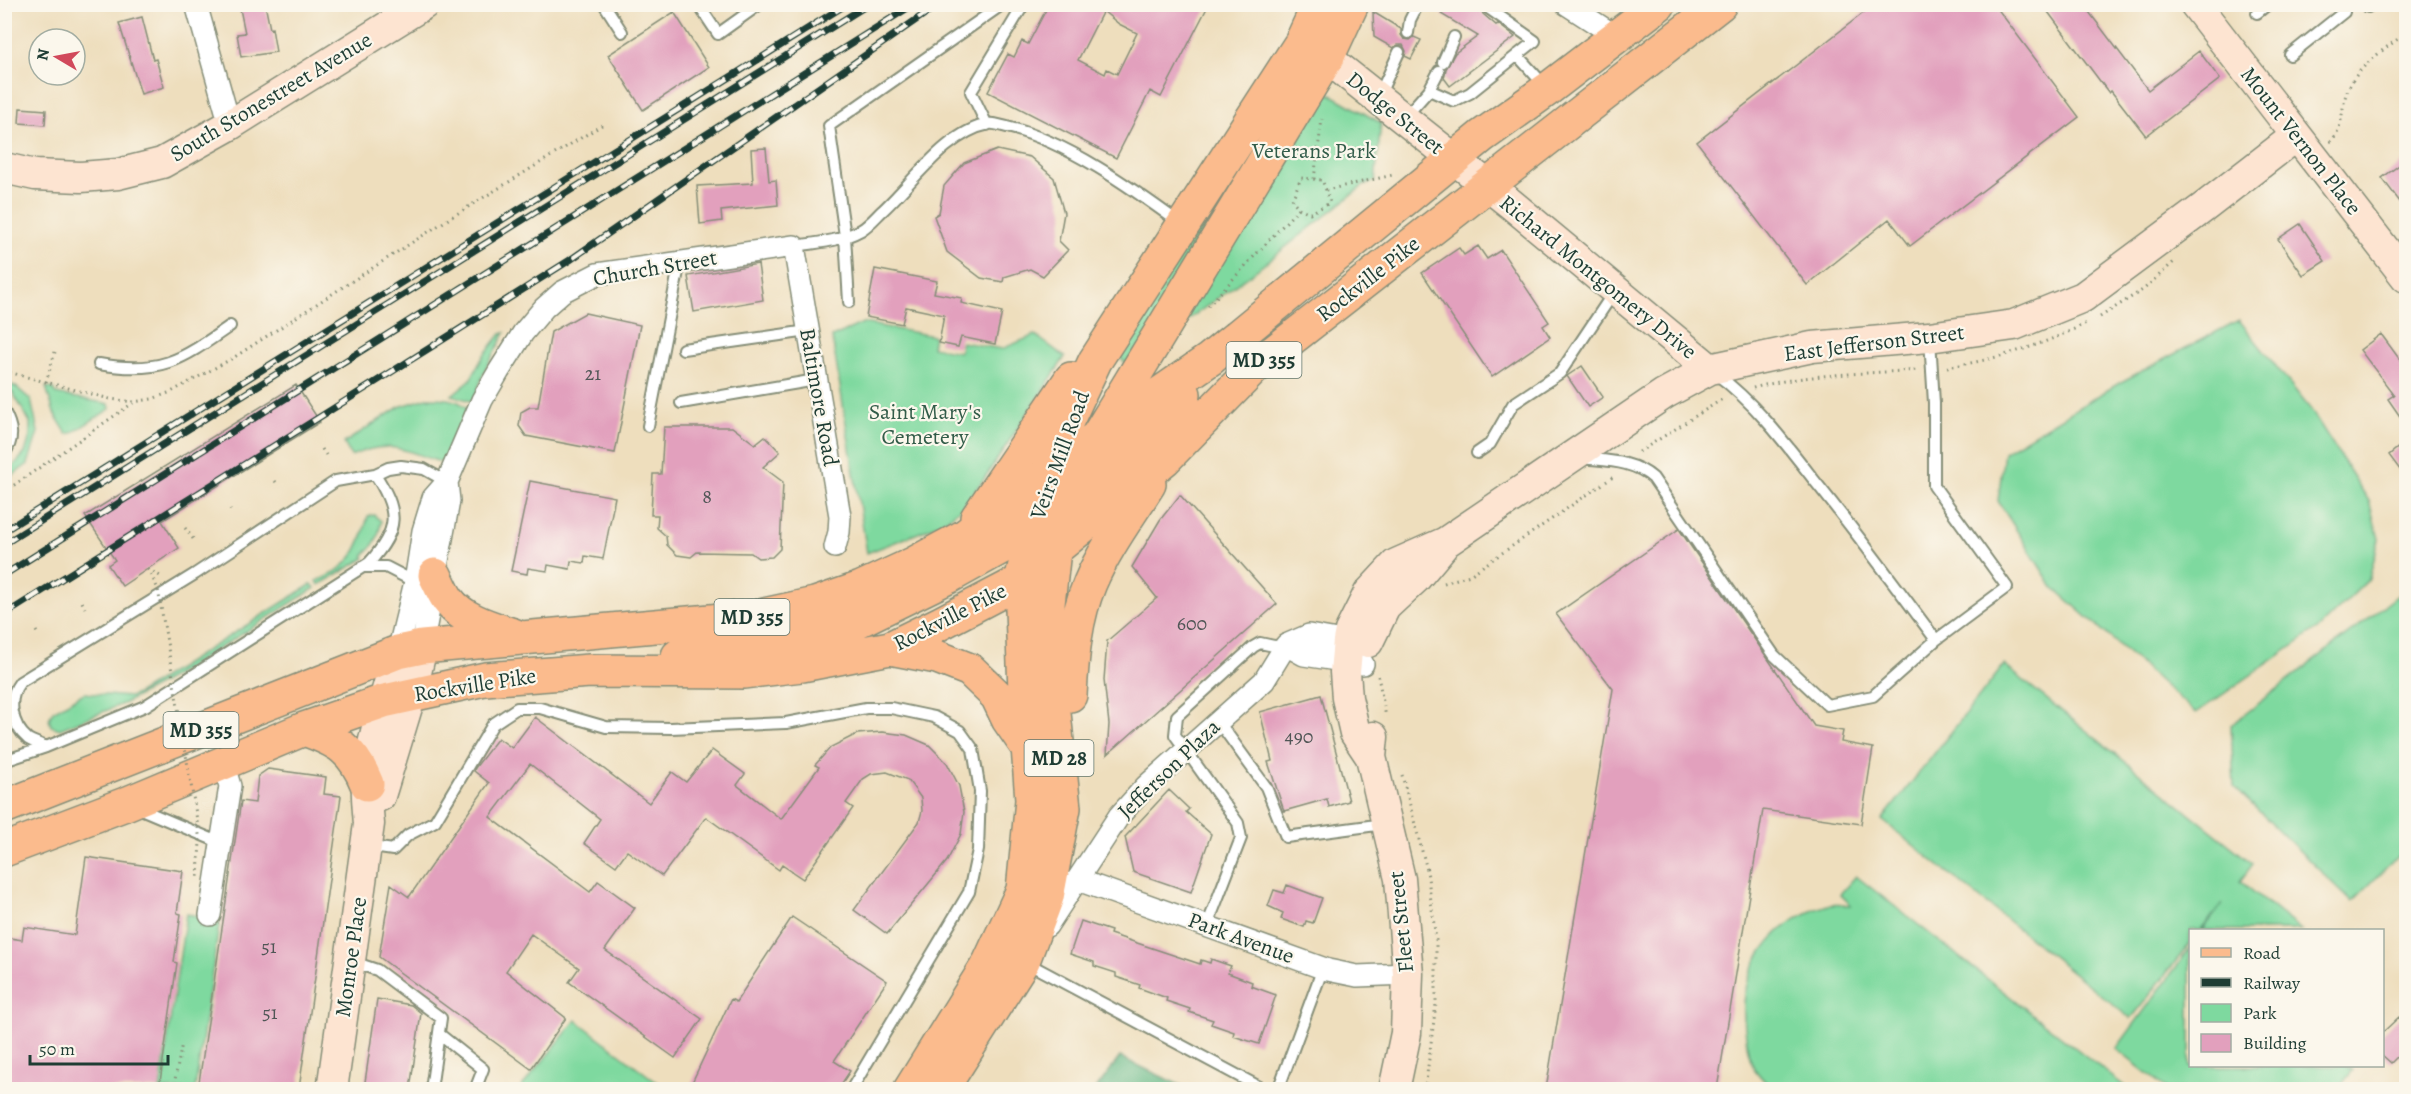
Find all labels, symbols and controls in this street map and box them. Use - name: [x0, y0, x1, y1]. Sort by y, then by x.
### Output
- street label: South Stonestreet Avenue: [165, 25, 377, 169]
- north arrow: [27, 27, 87, 87]
- text: N: [31, 47, 55, 62]
- street label: Mount Vernon Place: [2234, 61, 2368, 221]
- street label: Dodge Street: [1340, 64, 1450, 162]
- park label: Veterans Park: [1251, 136, 1376, 166]
- street label: Richard Montgomery Drive: [1493, 188, 1703, 366]
- street label: Rockville Pike: [1310, 229, 1426, 329]
- street label: Church Street: [591, 242, 719, 294]
- street label: East Jefferson Street: [1782, 317, 1966, 369]
- street label: Baltimore Road: [792, 326, 846, 469]
- road number: MD 355: [1226, 342, 1302, 378]
- house number: 21: [585, 360, 601, 387]
- street label: Veirs Mill Road: [1022, 386, 1097, 524]
- park label: Saint Mary's Cemetery: [869, 397, 981, 452]
- house number: 8: [702, 483, 712, 510]
- street label: Rockville Pike: [888, 576, 1012, 658]
- road number: MD 355: [714, 599, 789, 635]
- house number: 600: [1177, 610, 1207, 637]
- street label: Rockville Pike: [412, 661, 538, 709]
- road number: MD 355: [164, 712, 238, 748]
- street label: Jefferson Plaza: [1111, 712, 1228, 826]
- house number: 490: [1285, 723, 1313, 750]
- road number: MD 28: [1024, 740, 1094, 776]
- street label: Fleet Street: [1381, 870, 1421, 974]
- street label: Monroe Place: [328, 895, 374, 1019]
- street label: Park Avenue: [1184, 905, 1298, 971]
- legend: [2189, 929, 2384, 1067]
- house number: 51: [261, 933, 277, 960]
- text: Road: [2243, 941, 2281, 965]
- text: Railway: [2243, 971, 2301, 995]
- house number: 51: [262, 999, 278, 1026]
- text: Park: [2243, 1001, 2277, 1025]
- scale bar: [30, 1028, 168, 1066]
- text: Building: [2243, 1031, 2307, 1055]
- text: 50 m: [39, 1037, 75, 1061]

